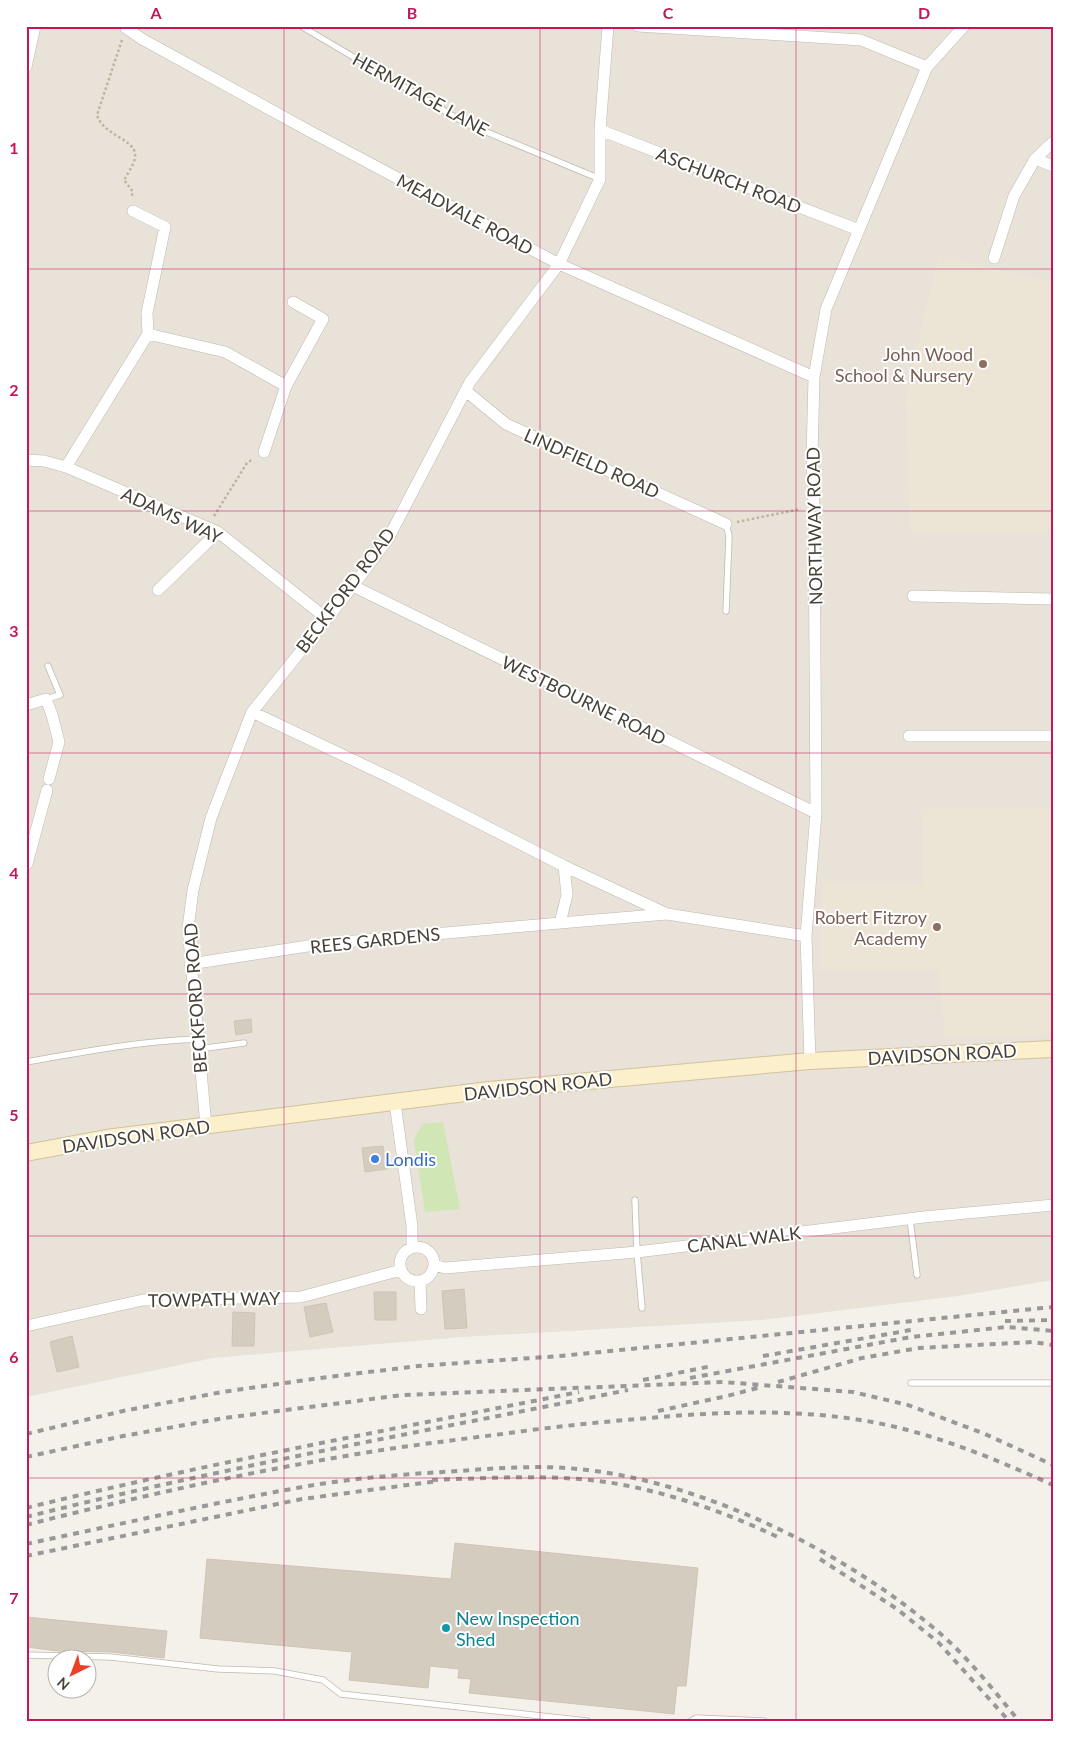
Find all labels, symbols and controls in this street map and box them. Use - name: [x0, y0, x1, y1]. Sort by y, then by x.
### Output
- text: A: [149, 3, 162, 22]
- text: B: [407, 3, 417, 22]
- text: C: [663, 3, 674, 22]
- text: D: [918, 3, 930, 22]
- street label: HERMITAGE LANE: [349, 48, 493, 140]
- text: 1: [9, 138, 19, 157]
- street label: ASCHURCH ROAD: [653, 142, 805, 218]
- street label: MEADVALE ROAD: [393, 169, 537, 259]
- place label: John Wood School & Nursery: [835, 343, 974, 386]
- marker: John Wood School & Nursery: [977, 358, 989, 370]
- text: 2: [9, 380, 19, 399]
- street label: LINDFIELD ROAD: [521, 423, 663, 503]
- street label: NORTHWAY ROAD: [802, 447, 826, 605]
- street label: ADAMS WAY: [118, 482, 227, 548]
- street label: BECKFORD ROAD: [291, 523, 399, 657]
- text: 3: [9, 621, 19, 640]
- street label: WESTBOURNE ROAD: [498, 651, 670, 749]
- text: 4: [9, 863, 19, 882]
- place label: Robert Fitzroy Academy: [814, 906, 928, 949]
- marker: Robert Fitzroy Academy: [931, 921, 943, 933]
- street label: BECKFORD ROAD: [179, 922, 211, 1074]
- street label: REES GARDENS: [309, 922, 441, 958]
- street label: DAVIDSON ROAD: [867, 1039, 1017, 1069]
- street label: DAVIDSON ROAD: [463, 1067, 613, 1105]
- text: 5: [9, 1105, 19, 1124]
- street label: DAVIDSON ROAD: [61, 1115, 211, 1157]
- place label: Londis: [385, 1148, 436, 1170]
- marker: Londis: [369, 1153, 381, 1165]
- street label: CANAL WALK: [686, 1221, 802, 1257]
- street label: TOWPATH WAY: [148, 1287, 281, 1311]
- text: 6: [9, 1347, 19, 1366]
- text: 7: [9, 1588, 19, 1607]
- place label: New Inspection Shed: [456, 1607, 580, 1650]
- marker: New Inspection Shed: [440, 1622, 452, 1634]
- north arrow: [48, 1650, 98, 1700]
- text: N: [53, 1674, 73, 1694]

